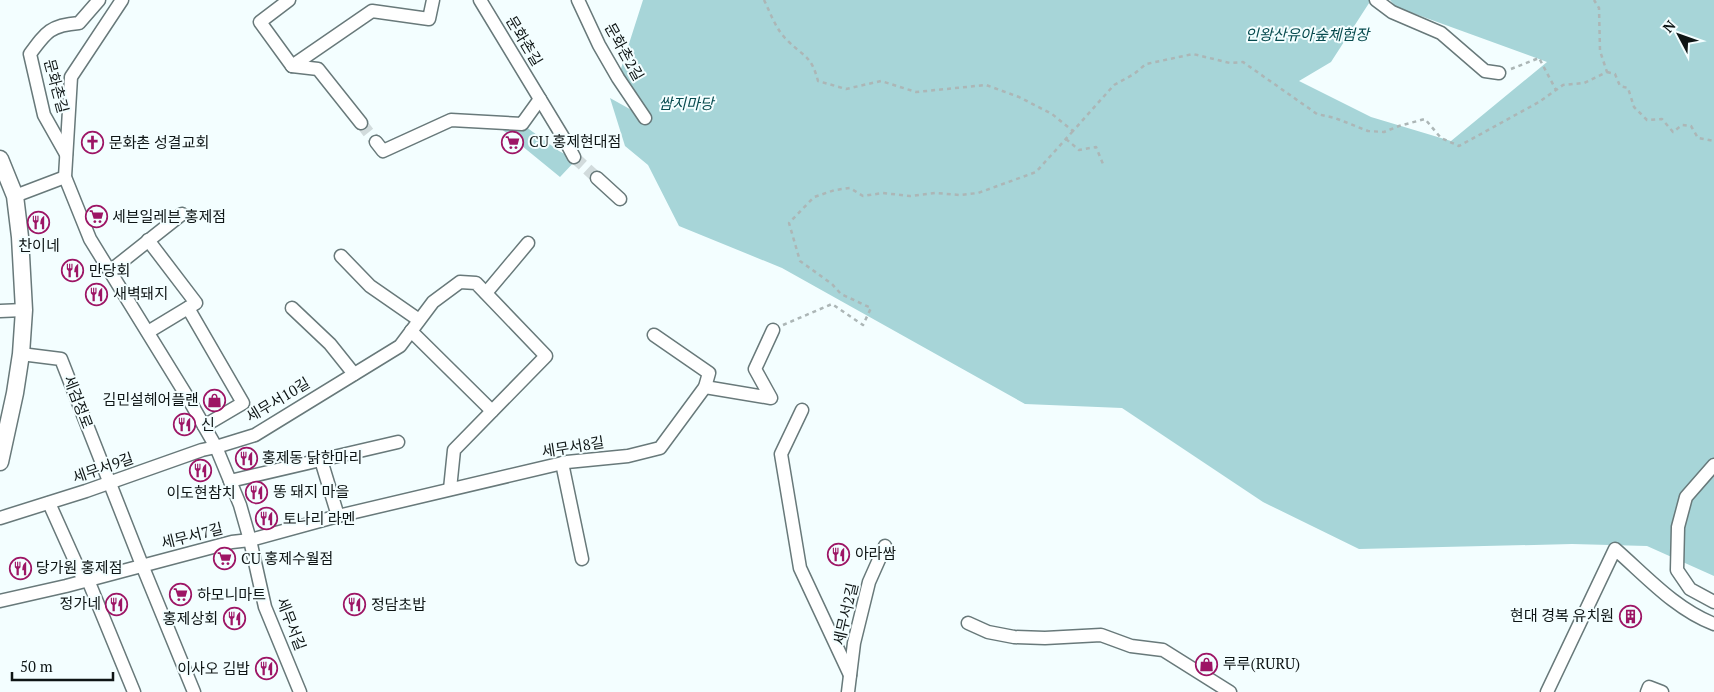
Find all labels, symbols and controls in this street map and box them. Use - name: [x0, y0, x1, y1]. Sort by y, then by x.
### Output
- north arrow: [1654, 10, 1704, 60]
- street label: 문화촌길: [502, 12, 548, 69]
- text: N: [1658, 16, 1680, 36]
- street label: 문화촌2길: [601, 19, 649, 84]
- park label: 인왕산유아숲체험장: [1245, 24, 1371, 44]
- street label: 문화촌길: [40, 56, 74, 115]
- park label: 쌈지마당: [658, 93, 716, 113]
- supermarket icon: CU 홍제현대점: [501, 130, 525, 154]
- church icon: 문화촌 성결교회: [81, 131, 105, 155]
- place label: CU 홍제현대점: [529, 131, 621, 151]
- place label: 문화촌 성결교회: [109, 132, 209, 152]
- supermarket icon: 세븐일레븐 홍제점: [84, 205, 108, 229]
- place label: 세븐일레븐 홍제점: [112, 206, 226, 226]
- restaurant icon: 찬이네: [27, 211, 51, 235]
- place label: 찬이네: [18, 235, 60, 255]
- restaurant icon: 만당회: [61, 259, 85, 283]
- place label: 만당회: [89, 260, 130, 280]
- restaurant icon: 새벽돼지: [85, 282, 109, 306]
- place label: 새벽돼지: [113, 283, 168, 303]
- street label: 세검정로: [60, 372, 98, 431]
- street label: 세무서10길: [242, 372, 313, 426]
- shop icon: 김민설헤어플랜: [203, 388, 227, 412]
- place label: 김민설헤어플랜: [102, 389, 199, 409]
- restaurant icon: 신: [173, 413, 197, 437]
- place label: 신: [201, 414, 215, 434]
- street label: 세무서8길: [540, 431, 606, 461]
- restaurant icon: 홍제동 닭한마리: [234, 446, 258, 470]
- street label: 세무서9길: [70, 447, 136, 487]
- place label: 홍제동 닭한마리: [262, 447, 362, 467]
- restaurant icon: 이도현참치: [189, 458, 213, 482]
- restaurant icon: 똥 돼지 마을: [245, 480, 269, 504]
- place label: 똥 돼지 마을: [273, 481, 349, 501]
- place label: 이도현참치: [166, 482, 236, 502]
- restaurant icon: 토나리 라멘: [255, 507, 279, 531]
- place label: 토나리 라멘: [283, 508, 356, 528]
- street label: 세무서7길: [159, 518, 225, 552]
- restaurant icon: 아라쌈: [827, 542, 851, 566]
- place label: 아라쌈: [855, 543, 897, 563]
- supermarket icon: CU 홍제수월점: [213, 547, 237, 571]
- place label: CU 홍제수월점: [241, 548, 333, 568]
- restaurant icon: 당가원 홍제점: [8, 556, 32, 580]
- place label: 당가원 홍제점: [36, 557, 122, 577]
- street label: 세무서2길: [828, 581, 862, 647]
- supermarket icon: 하모니마트: [169, 583, 193, 607]
- place label: 하모니마트: [197, 584, 266, 604]
- restaurant icon: 정가네: [105, 592, 129, 616]
- place label: 정가네: [60, 593, 101, 613]
- restaurant icon: 정담초밥: [343, 593, 367, 617]
- street label: 세무서길: [273, 594, 311, 653]
- place label: 정담초밥: [371, 594, 426, 614]
- building icon: 현대 경복 유치원: [1618, 604, 1642, 628]
- place label: 현대 경복 유치원: [1510, 605, 1614, 625]
- restaurant icon: 홍제상회: [222, 607, 246, 631]
- place label: 홍제상회: [163, 608, 218, 628]
- scale bar: [12, 650, 114, 682]
- shop icon: 루루(RURU): [1195, 652, 1219, 676]
- place label: 루루(RURU): [1223, 653, 1300, 673]
- text: 50 m: [20, 656, 53, 676]
- restaurant icon: 이사오 김밥: [254, 657, 278, 681]
- place label: 이사오 김밥: [177, 658, 250, 678]

